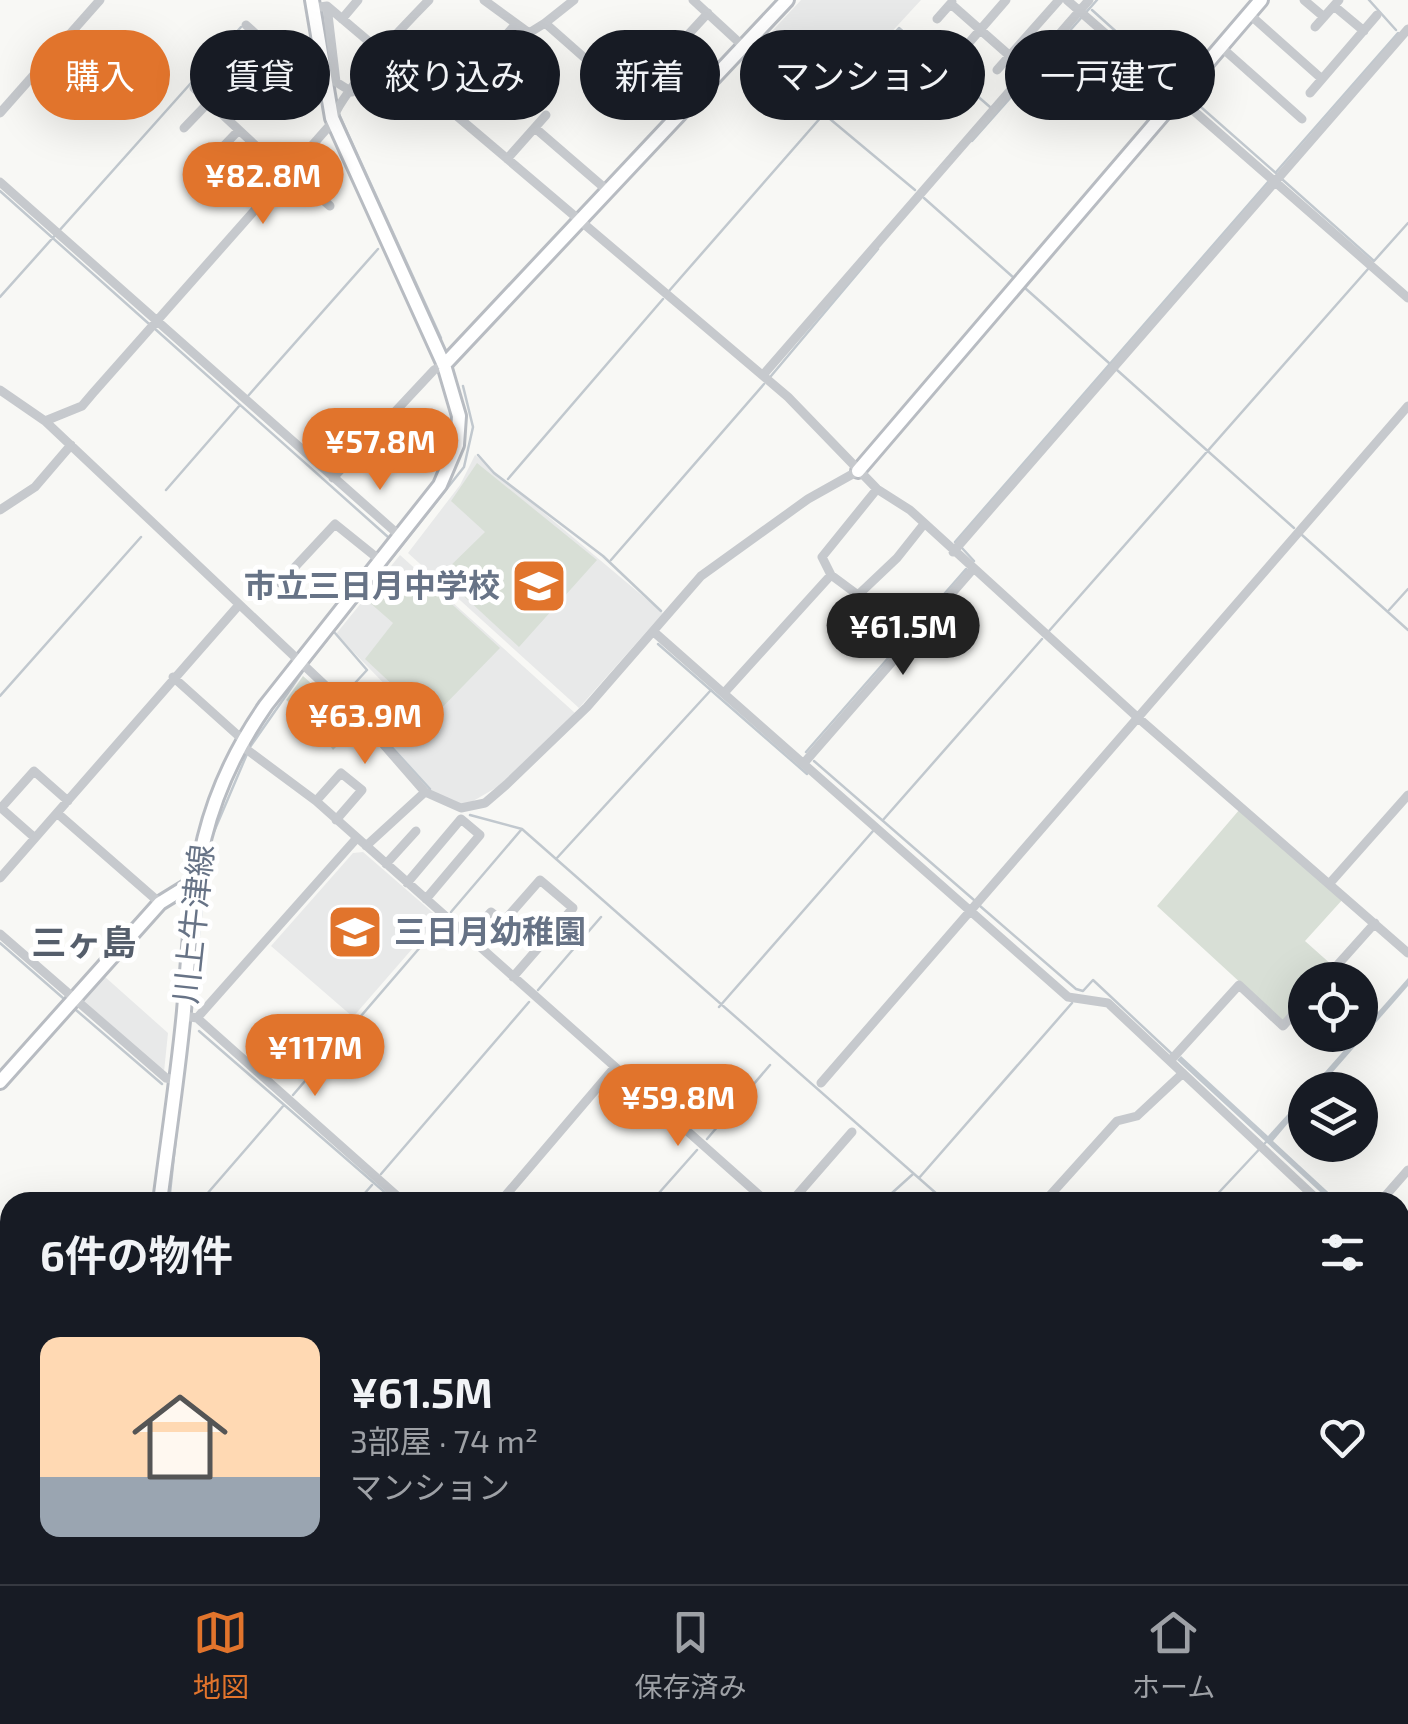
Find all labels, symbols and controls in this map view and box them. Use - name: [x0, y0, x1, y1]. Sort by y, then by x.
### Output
- chip: 購入: [30, 30, 170, 120]
- chip: 賃貸: [190, 30, 330, 120]
- chip: 絞り込み: [350, 30, 560, 120]
- chip: 新着: [580, 30, 720, 120]
- chip: マンション: [740, 30, 985, 120]
- chip: 一戸建て: [1005, 30, 1215, 120]
- pin: ¥82.8M: [182, 142, 344, 227]
- text: ¥82.8M: [205, 155, 321, 193]
- pin: ¥57.8M: [299, 408, 461, 493]
- text: ¥57.8M: [324, 421, 436, 459]
- school or university icon: 市立三日月中学校: [509, 556, 569, 616]
- place label: 市立三日月中学校: [244, 565, 500, 603]
- pin: ¥61.5M: [822, 593, 984, 678]
- text: ¥61.5M: [849, 606, 957, 644]
- pin: ¥63.9M: [284, 682, 446, 767]
- text: ¥63.9M: [308, 695, 422, 733]
- street label: 川上牛津線: [165, 842, 219, 1005]
- school or university icon: 三日月幼稚園: [325, 902, 385, 962]
- place label: 三日月幼稚園: [394, 911, 586, 949]
- district label: 三ヶ島: [31, 920, 137, 962]
- map controls: [1288, 962, 1378, 1162]
- button: locate: [1288, 962, 1378, 1052]
- pin: ¥117M: [245, 1014, 385, 1099]
- text: ¥117M: [267, 1027, 363, 1065]
- pin: ¥59.8M: [597, 1064, 759, 1149]
- button: layers: [1288, 1072, 1378, 1162]
- text: ¥59.8M: [621, 1077, 735, 1115]
- icon: filters: [1315, 1225, 1370, 1280]
- text: 6件の物件: [40, 1229, 233, 1279]
- text: ¥61.5M: [350, 1366, 493, 1416]
- icon: home: [120, 1377, 240, 1497]
- icon: heart: [1315, 1410, 1370, 1465]
- text: 3部屋 · 74 m²: [350, 1421, 538, 1459]
- text: マンション: [350, 1467, 510, 1505]
- tab: 地図: [193, 1605, 249, 1705]
- tab: 保存済み: [634, 1605, 746, 1705]
- tab: ホーム: [1132, 1605, 1215, 1705]

